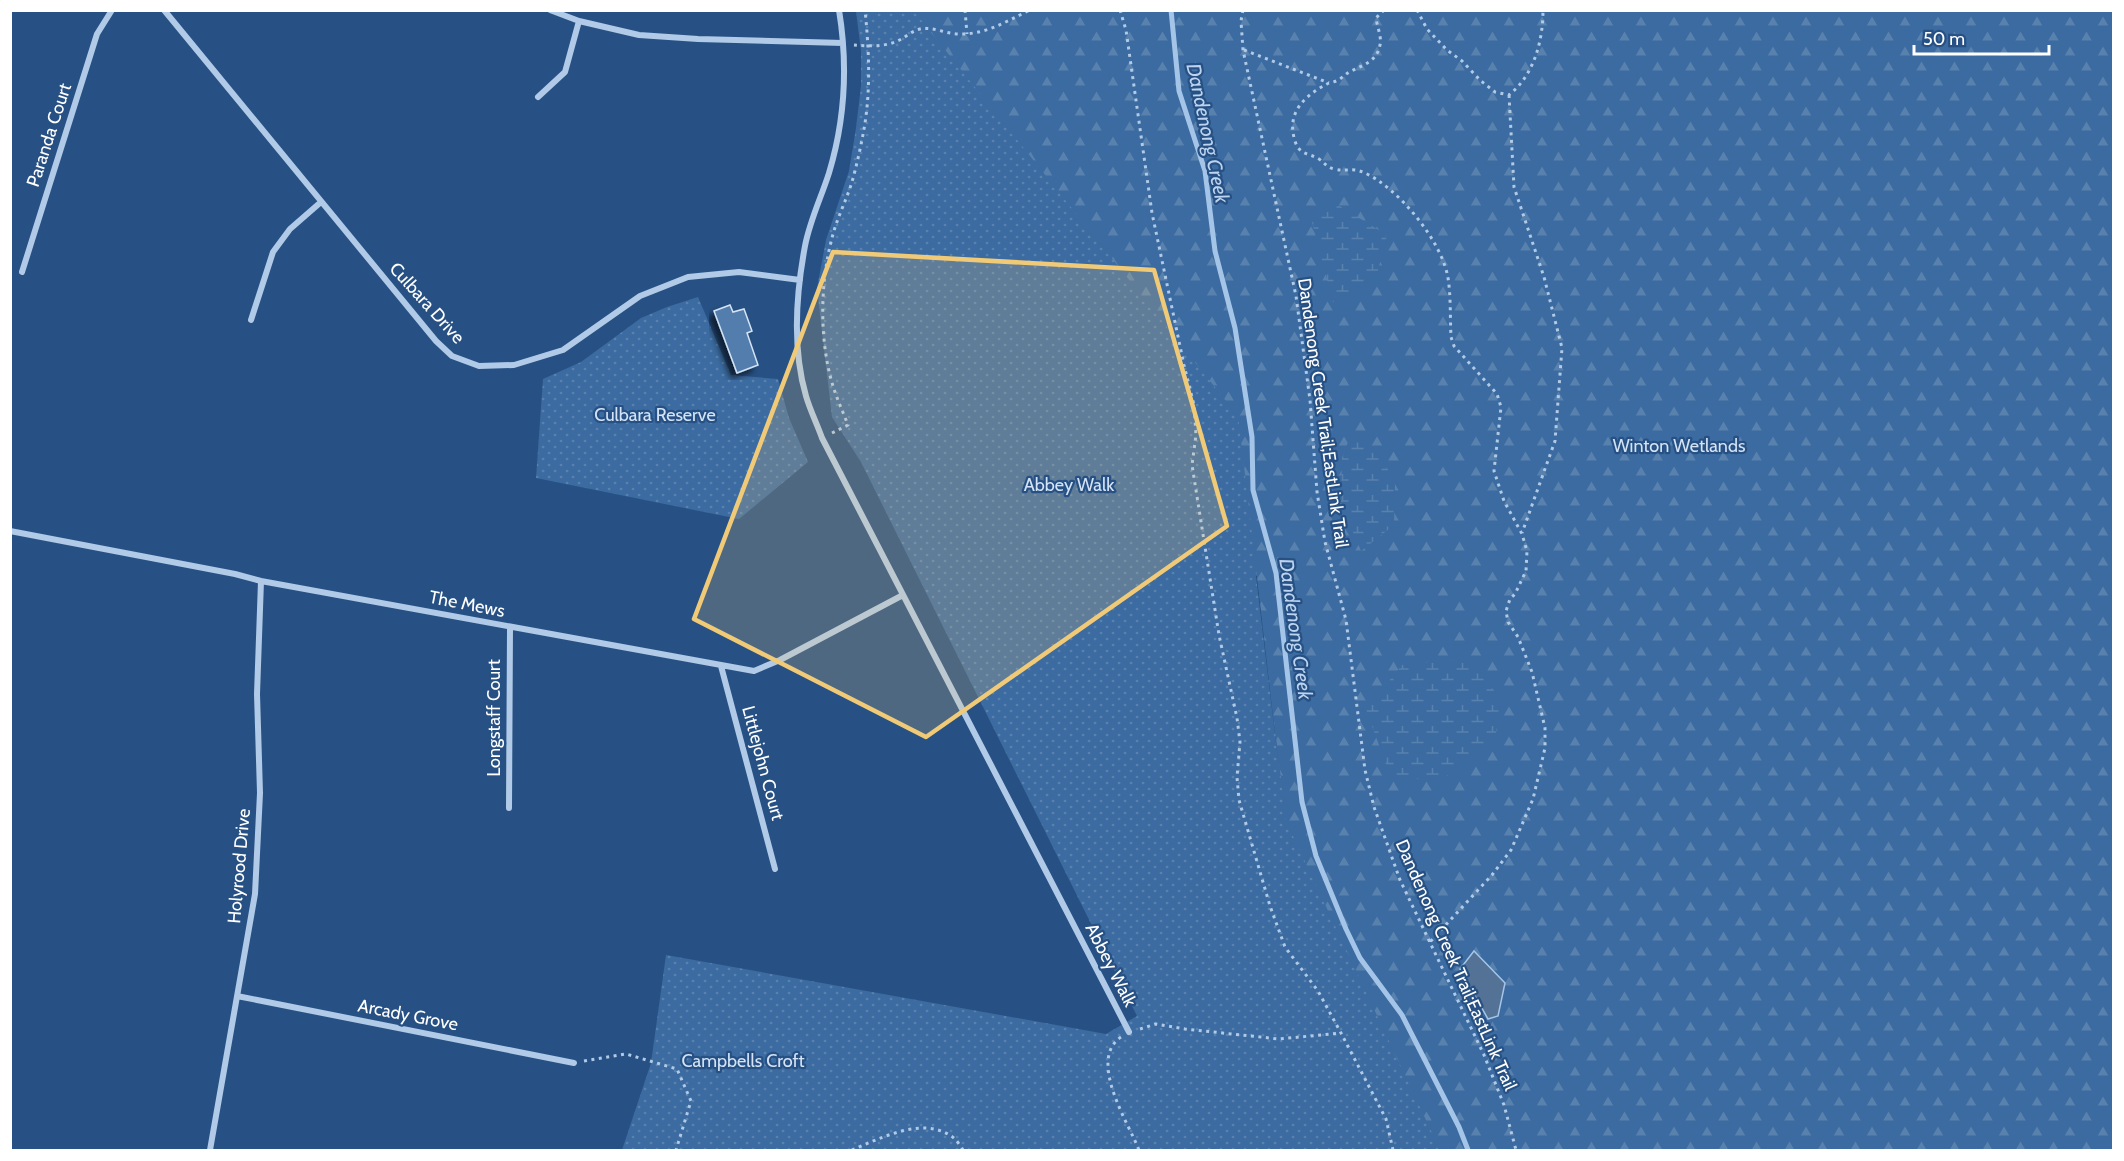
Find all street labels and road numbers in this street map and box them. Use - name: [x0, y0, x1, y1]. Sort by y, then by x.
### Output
- street label: Paranda Court: [22, 80, 76, 190]
- street label: Culbara Drive: [385, 258, 469, 348]
- street label: Dandenong Creek Trail;EastLink Trail: [1293, 277, 1353, 550]
- street label: The Mews: [427, 586, 507, 622]
- street label: Longstaff Court: [483, 659, 505, 777]
- street label: Littlejohn Court: [737, 703, 789, 823]
- street label: Holyrood Drive: [223, 808, 255, 924]
- street label: Dandenong Creek Trail;EastLink Trail: [1391, 836, 1522, 1095]
- street label: Abbey Walk: [1081, 920, 1142, 1011]
- street label: Arcady Grove: [356, 995, 460, 1035]

